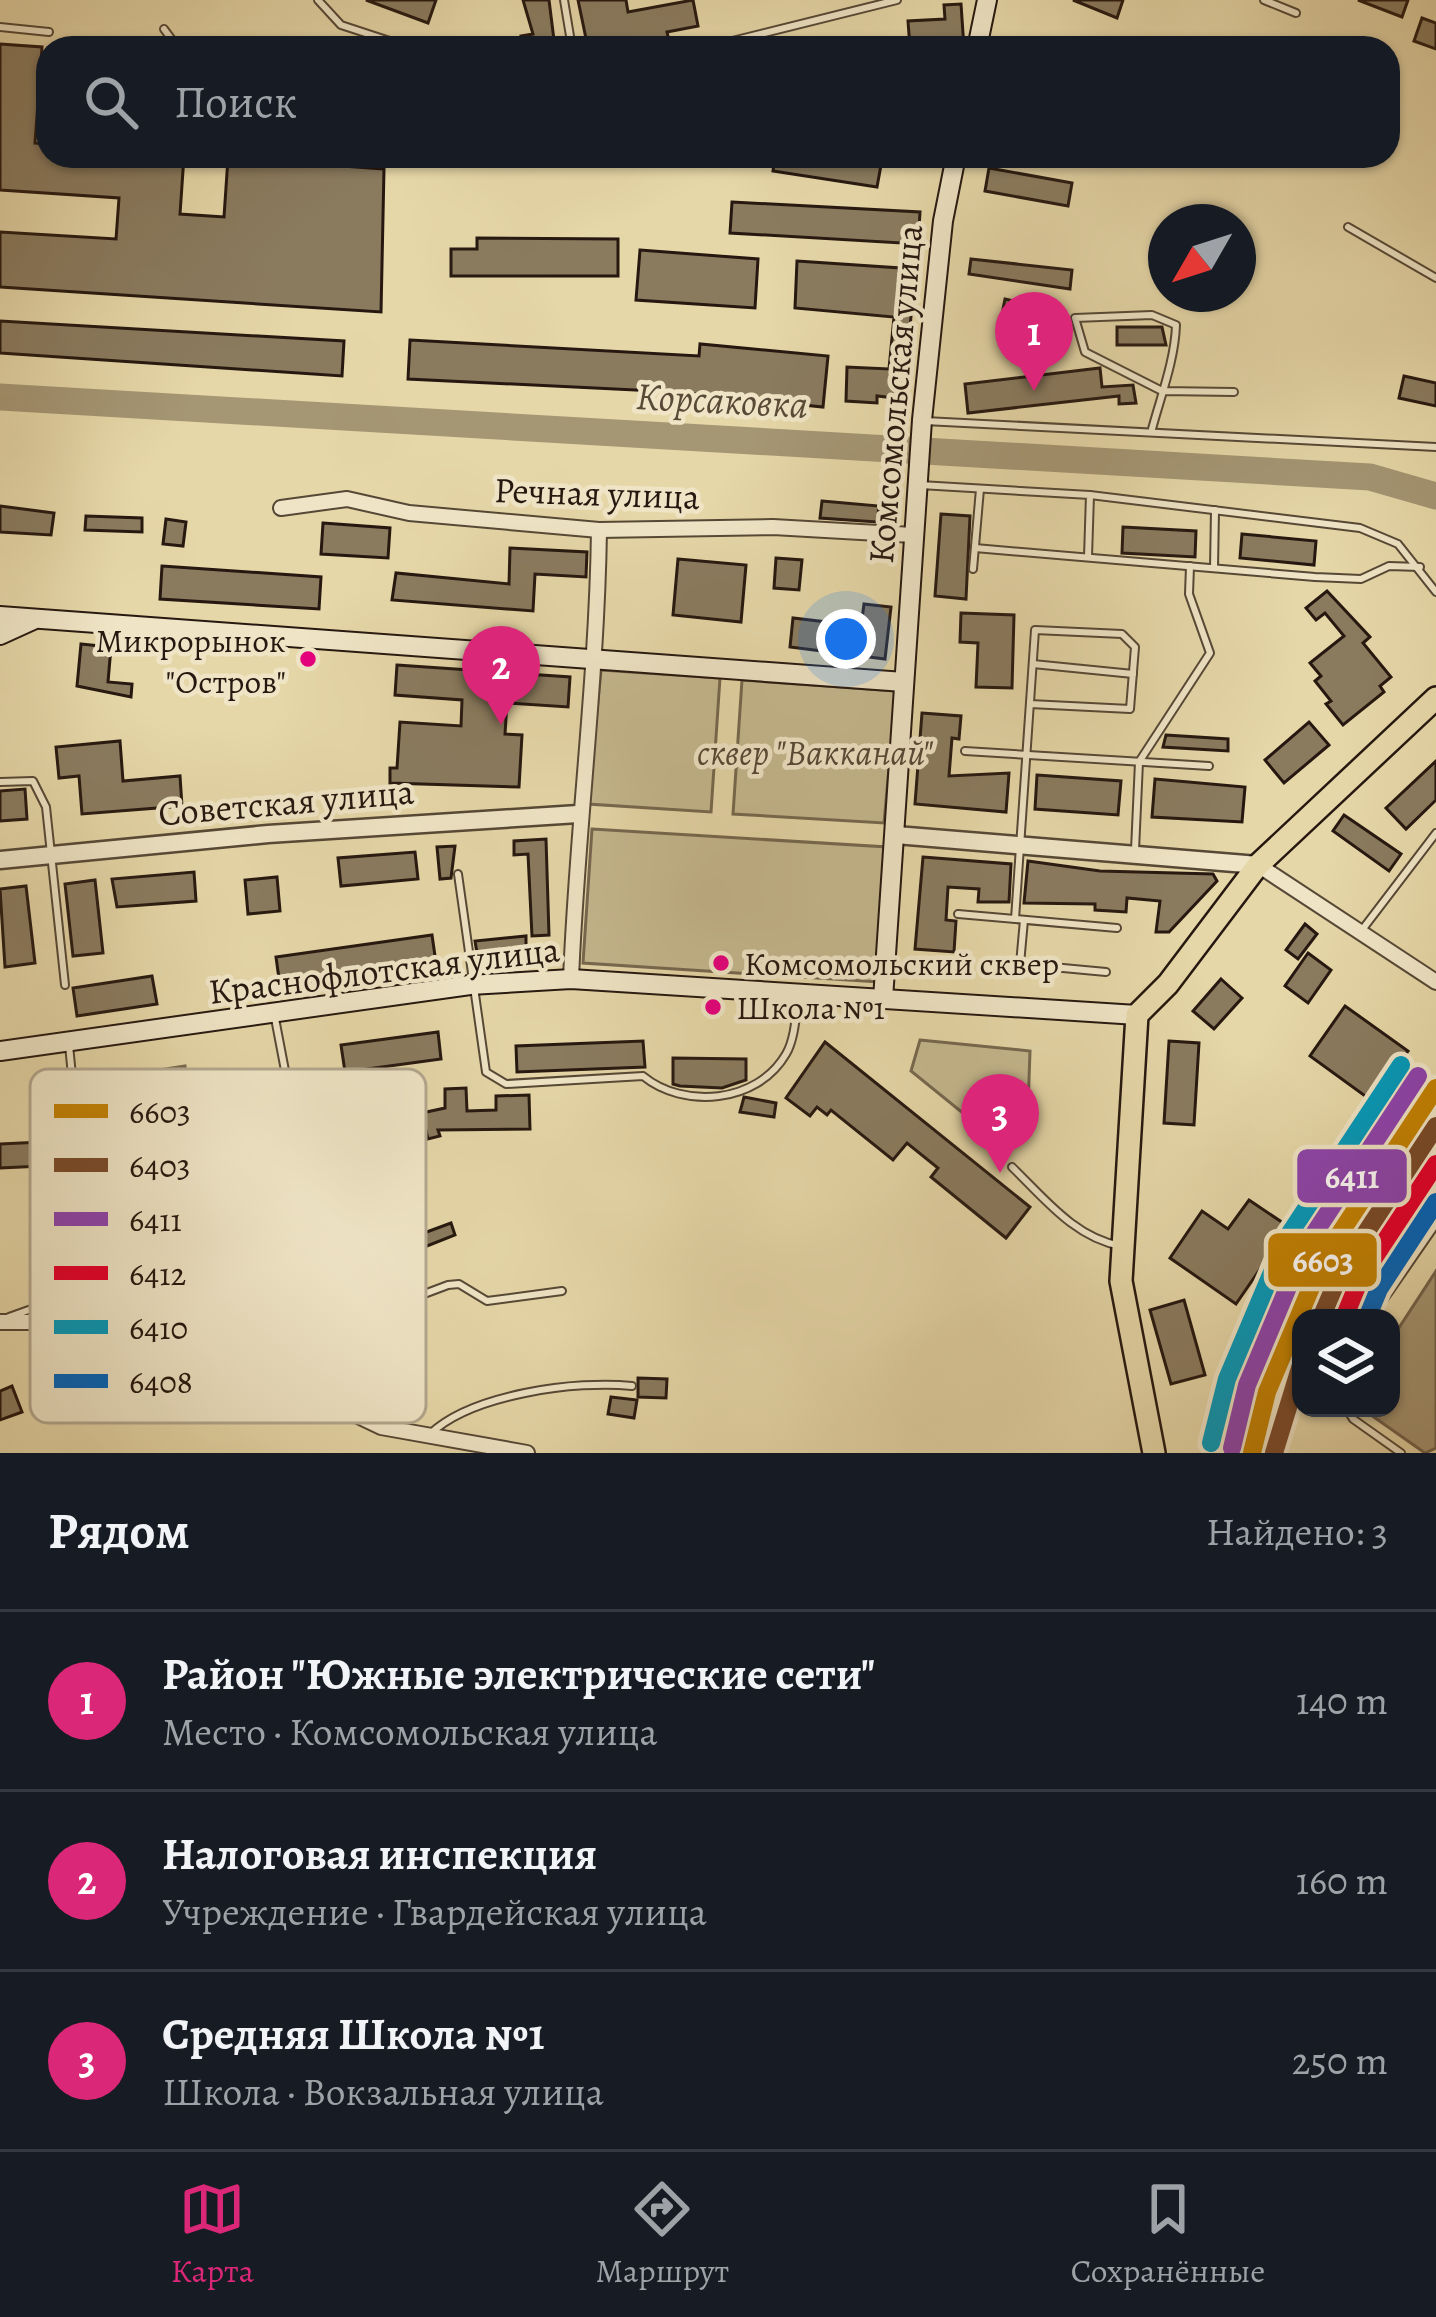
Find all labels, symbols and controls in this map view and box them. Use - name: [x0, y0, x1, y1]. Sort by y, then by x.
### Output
- search box: [36, 36, 1400, 168]
- icon: search: [78, 69, 144, 135]
- text: Поиск: [174, 71, 297, 133]
- north arrow: [1148, 204, 1256, 312]
- street label: Комсомольская улица: [856, 222, 934, 566]
- pin: 1: [995, 292, 1073, 391]
- water label: Корсаковка: [635, 369, 809, 431]
- street label: Речная улица: [493, 465, 701, 521]
- your location: [816, 609, 876, 669]
- place label: Микрорынок "Остров": [95, 618, 286, 704]
- pin: 2: [462, 626, 540, 725]
- marker: Микрорынок "Остров": [297, 648, 319, 670]
- park label: сквер "Вакканай": [697, 728, 933, 777]
- street label: Советская улица: [156, 766, 416, 838]
- street label: Краснофлотская улица: [206, 924, 563, 1016]
- place label: Комсомольский сквер: [744, 941, 1059, 986]
- marker: Комсомольский сквер: [710, 952, 732, 974]
- place label: Школа №1: [736, 985, 885, 1030]
- marker: Школа №1: [702, 996, 724, 1018]
- legend: [30, 1069, 426, 1423]
- pin: 3: [961, 1074, 1039, 1173]
- text: 6603: [129, 1089, 191, 1134]
- text: 6403: [129, 1143, 191, 1188]
- line badge: 6411: [1295, 1147, 1409, 1205]
- text: 6411: [1325, 1154, 1379, 1199]
- text: 6411: [129, 1197, 182, 1242]
- line badge: 6603: [1266, 1231, 1379, 1289]
- text: 6603: [1292, 1238, 1354, 1283]
- text: 6412: [129, 1251, 186, 1296]
- text: 6410: [129, 1305, 188, 1350]
- map controls: [1292, 1309, 1400, 1417]
- button: layers: [1292, 1309, 1400, 1417]
- text: 6408: [129, 1359, 193, 1404]
- text: Рядом: [48, 1496, 190, 1566]
- text: Найдено: 3: [1206, 1505, 1388, 1558]
- text: Район "Южные электрические сети": [162, 1643, 875, 1705]
- text: 1: [80, 1674, 94, 1727]
- text: 140 m: [1296, 1674, 1388, 1727]
- text: Место · Комсомольская улица: [162, 1705, 658, 1758]
- text: Налоговая инспекция: [162, 1823, 597, 1885]
- text: 2: [78, 1854, 96, 1907]
- text: 160 m: [1296, 1854, 1388, 1907]
- text: Учреждение · Гвардейская улица: [162, 1885, 707, 1938]
- text: Средняя Школа №1: [162, 2003, 545, 2065]
- text: 3: [79, 2034, 95, 2087]
- text: 250 m: [1292, 2034, 1388, 2087]
- text: Школа · Вокзальная улица: [162, 2065, 604, 2118]
- tab: Карта: [171, 2176, 254, 2293]
- tab: Маршрут: [595, 2176, 729, 2293]
- tab: Сохранённые: [1071, 2176, 1265, 2293]

